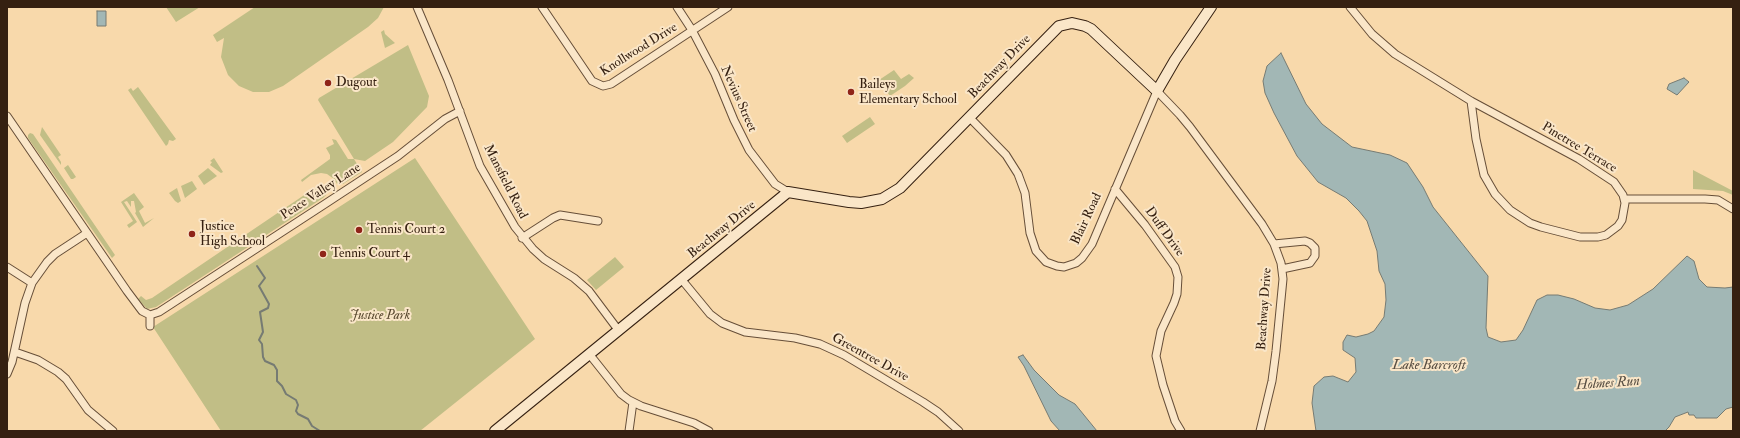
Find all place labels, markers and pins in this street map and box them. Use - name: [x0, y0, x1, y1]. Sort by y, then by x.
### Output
- place label: Dugout: [336, 75, 377, 91]
- place label: Baileys Elementary School: [859, 77, 957, 108]
- marker: Dugout: [323, 78, 333, 88]
- marker: Baileys Elementary School: [846, 87, 856, 97]
- place label: Justice High School: [200, 219, 265, 250]
- place label: Tennis Court 2: [367, 222, 445, 238]
- marker: Tennis Court 2: [354, 225, 364, 235]
- marker: Justice High School: [187, 229, 197, 239]
- place label: Tennis Court 4: [331, 246, 410, 262]
- marker: Tennis Court 4: [318, 249, 328, 259]

